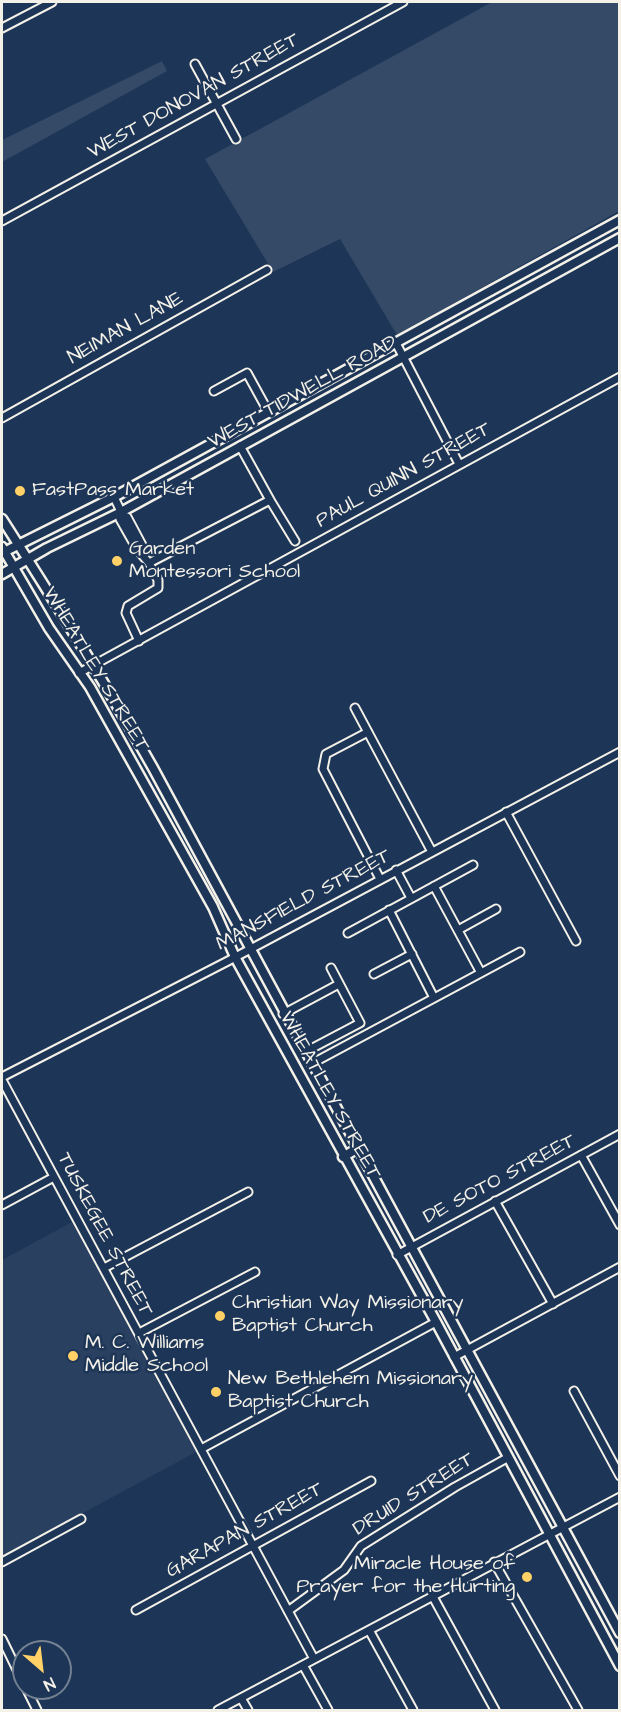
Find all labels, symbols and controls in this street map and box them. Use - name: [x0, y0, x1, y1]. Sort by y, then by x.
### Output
- street label: WEST DONOVAN STREET: [84, 29, 304, 165]
- street label: NEIMAN LANE: [64, 287, 188, 371]
- street label: WEST TIDWELL ROAD: [204, 331, 402, 455]
- street label: PAUL QUINN STREET: [312, 418, 496, 534]
- place label: FastPass Market: [32, 479, 194, 503]
- marker: FastPass Market: [13, 484, 27, 498]
- place label: Garden Montessori School: [129, 538, 300, 585]
- marker: Garden Montessori School: [110, 554, 124, 568]
- street label: WHEATLEY STREET: [36, 583, 154, 757]
- street label: MANSFIELD STREET: [213, 845, 395, 957]
- street label: WHEATLEY STREET: [273, 1008, 385, 1184]
- street label: DE SOTO STREET: [420, 1130, 580, 1230]
- street label: TUSKEGEE STREET: [51, 1149, 157, 1321]
- place label: Christian Way Missionary Baptist Church: [232, 1292, 464, 1339]
- marker: Christian Way Missionary Baptist Church: [213, 1309, 227, 1323]
- place label: M. C. Williams Middle School: [85, 1332, 208, 1379]
- marker: M. C. Williams Middle School: [66, 1349, 80, 1363]
- place label: New Bethlehem Missionary Baptist Church: [228, 1368, 473, 1415]
- marker: New Bethlehem Missionary Baptist Church: [209, 1385, 223, 1399]
- street label: DRUID STREET: [349, 1448, 479, 1542]
- street label: GARAPAN STREET: [162, 1478, 328, 1584]
- place label: Miracle House of Prayer for the Hurting: [296, 1553, 515, 1600]
- marker: Miracle House of Prayer for the Hurting: [520, 1570, 534, 1584]
- north arrow: [12, 1640, 72, 1700]
- text: N: [40, 1672, 59, 1696]

